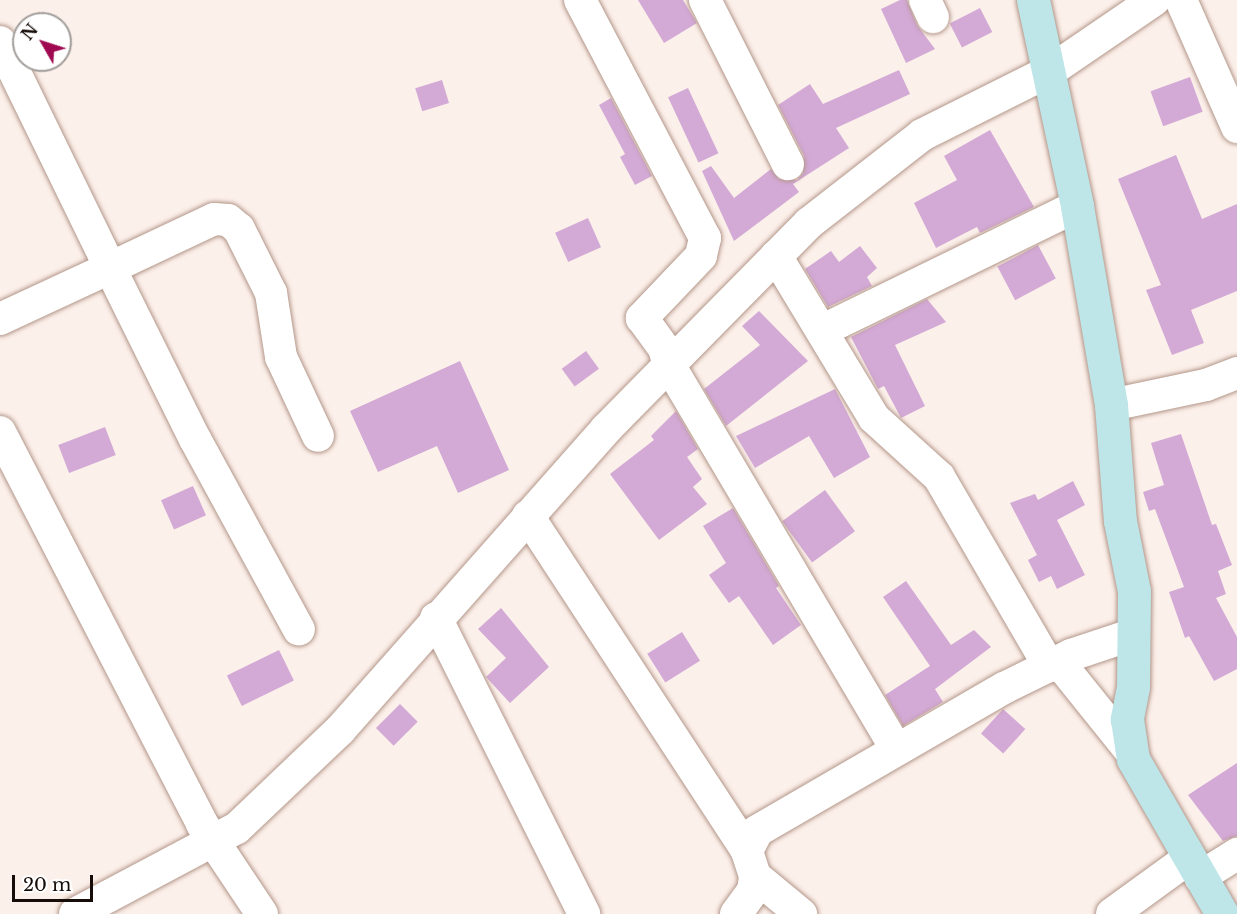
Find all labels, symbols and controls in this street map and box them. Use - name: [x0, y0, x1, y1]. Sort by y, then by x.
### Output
- north arrow: [12, 12, 72, 72]
- text: N: [17, 20, 42, 44]
- scale bar: [15, 863, 96, 901]
- text: 20 m: [23, 874, 71, 896]

